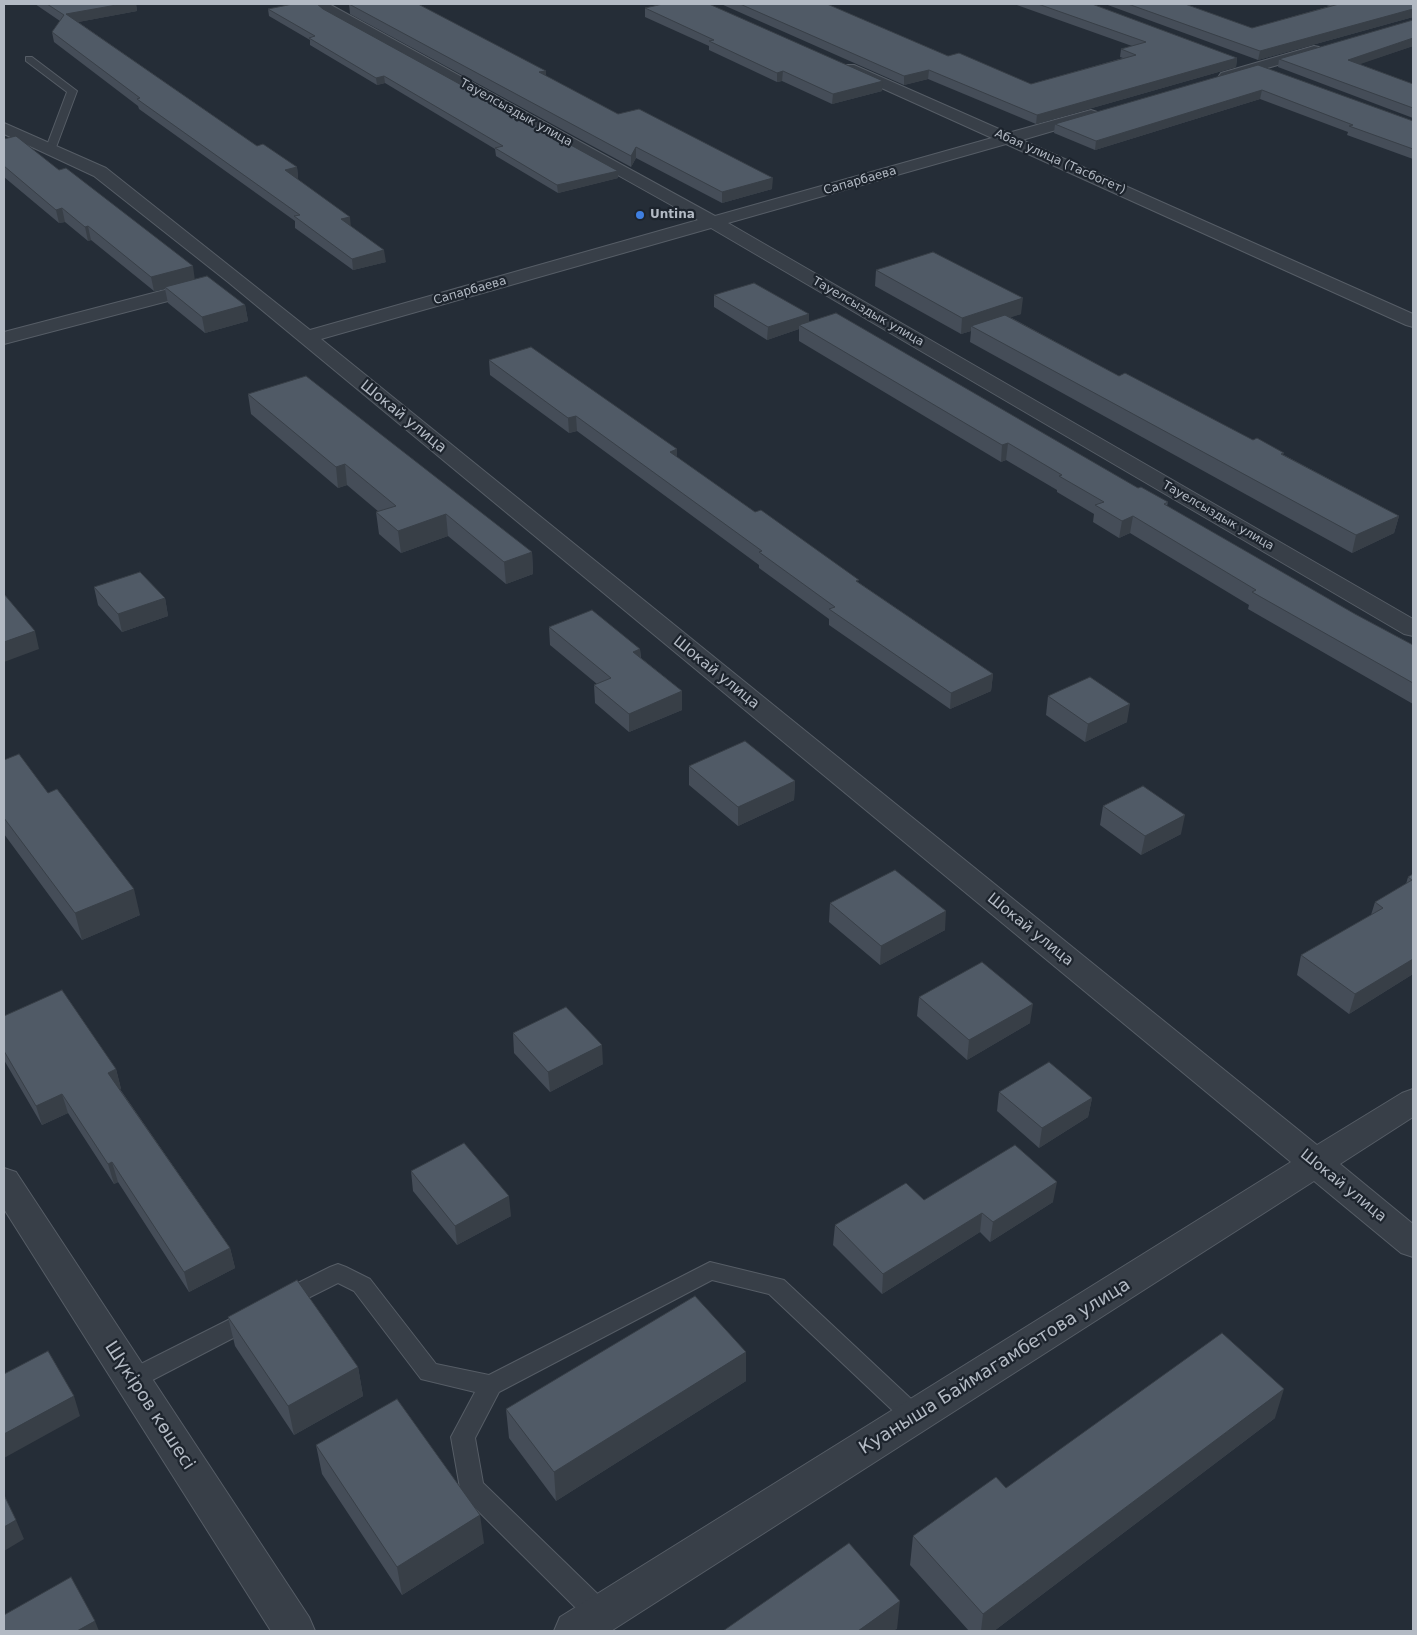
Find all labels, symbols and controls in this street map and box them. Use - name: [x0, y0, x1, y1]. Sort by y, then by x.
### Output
- street label: Тауелсыздык улица: [457, 76, 575, 150]
- street label: Абая улица (Тасбогет): [992, 127, 1128, 197]
- street label: Сапарбаева: [822, 164, 898, 198]
- place label: Untina: [650, 208, 695, 222]
- marker: Untina: [634, 209, 646, 221]
- street label: Сапарбаева: [432, 274, 508, 308]
- street label: Тауелсыздык улица: [810, 274, 926, 350]
- street label: Шокай улица: [356, 377, 450, 457]
- street label: Тауелсыздык улица: [1160, 478, 1276, 554]
- street label: Шокай улица: [669, 633, 763, 713]
- street label: Шокай улица: [983, 890, 1077, 970]
- street label: Шокай улица: [1296, 1146, 1390, 1226]
- street label: Куаныша Баймагамбетова улица: [855, 1274, 1135, 1460]
- street label: Шүкіров көшесі: [99, 1338, 199, 1474]

